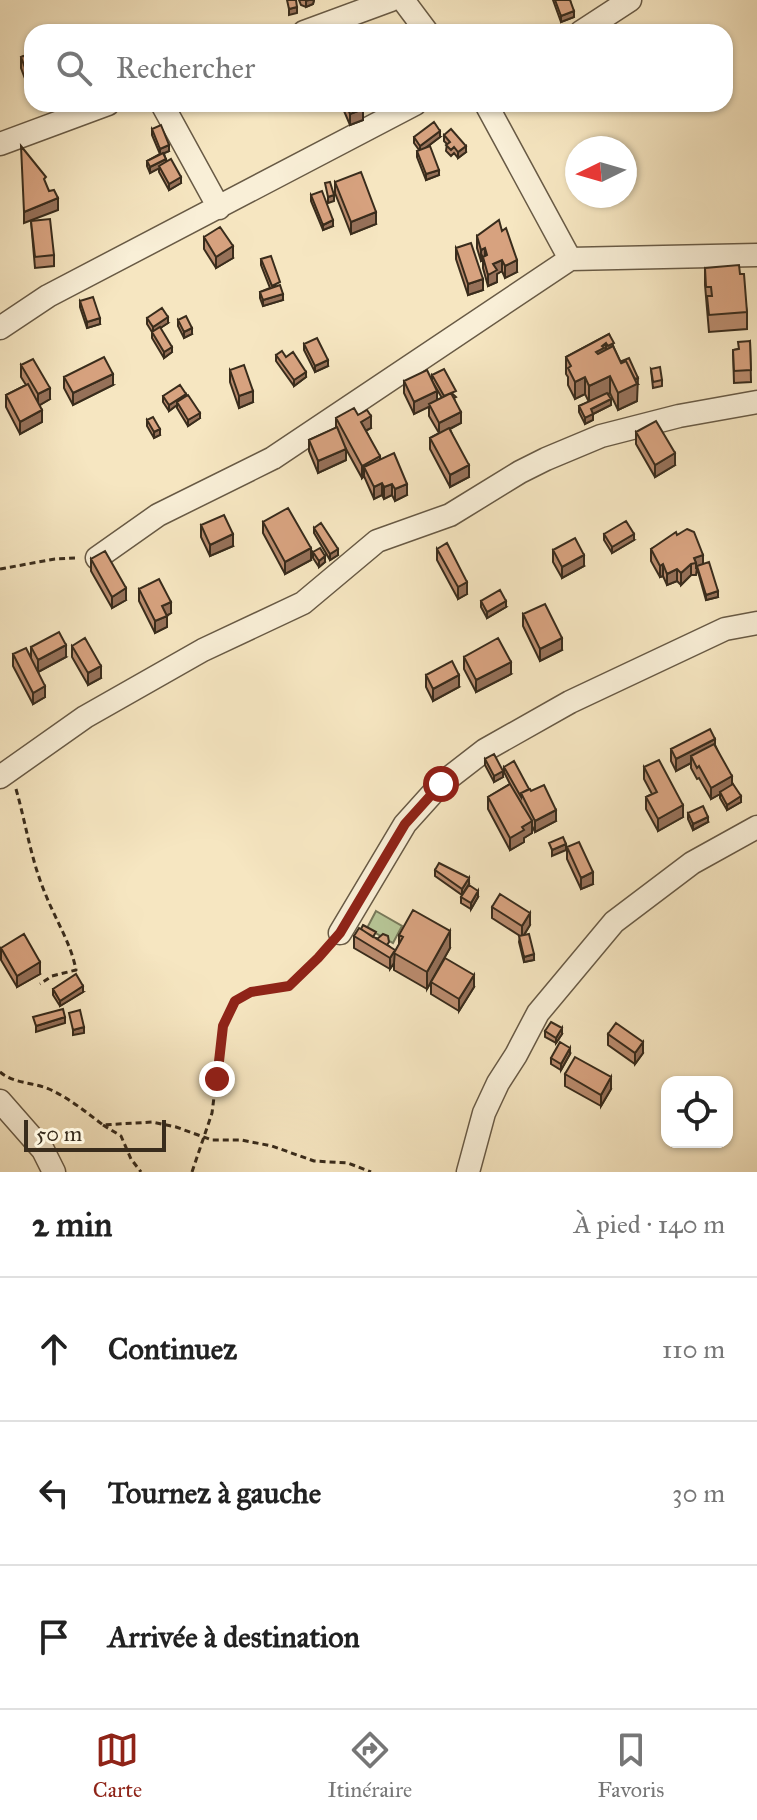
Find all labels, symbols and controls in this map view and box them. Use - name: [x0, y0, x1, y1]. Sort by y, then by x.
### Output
- search box: [24, 24, 733, 112]
- icon: search: [52, 46, 96, 90]
- text: Rechercher: [116, 50, 255, 86]
- north arrow: [565, 136, 637, 208]
- route start: [423, 766, 459, 802]
- route end: [199, 1061, 235, 1097]
- map controls: [661, 1076, 733, 1148]
- button: locate: [661, 1076, 733, 1148]
- scale bar: [24, 1116, 166, 1152]
- text: 50 m: [36, 1120, 82, 1147]
- text: 2 min: [32, 1204, 112, 1245]
- text: À pied · 140 m: [574, 1208, 725, 1240]
- icon: ahead: [32, 1327, 76, 1371]
- text: Continuez: [108, 1331, 237, 1367]
- text: 110 m: [662, 1333, 725, 1365]
- icon: left: [32, 1471, 76, 1515]
- text: Tournez à gauche: [108, 1475, 321, 1511]
- text: 30 m: [672, 1477, 725, 1509]
- icon: arrive: [32, 1615, 76, 1659]
- text: Arrivée à destination: [108, 1619, 360, 1655]
- tab: Carte: [93, 1728, 142, 1803]
- tab: Itinéraire: [327, 1728, 412, 1803]
- tab: Favoris: [597, 1728, 664, 1803]

